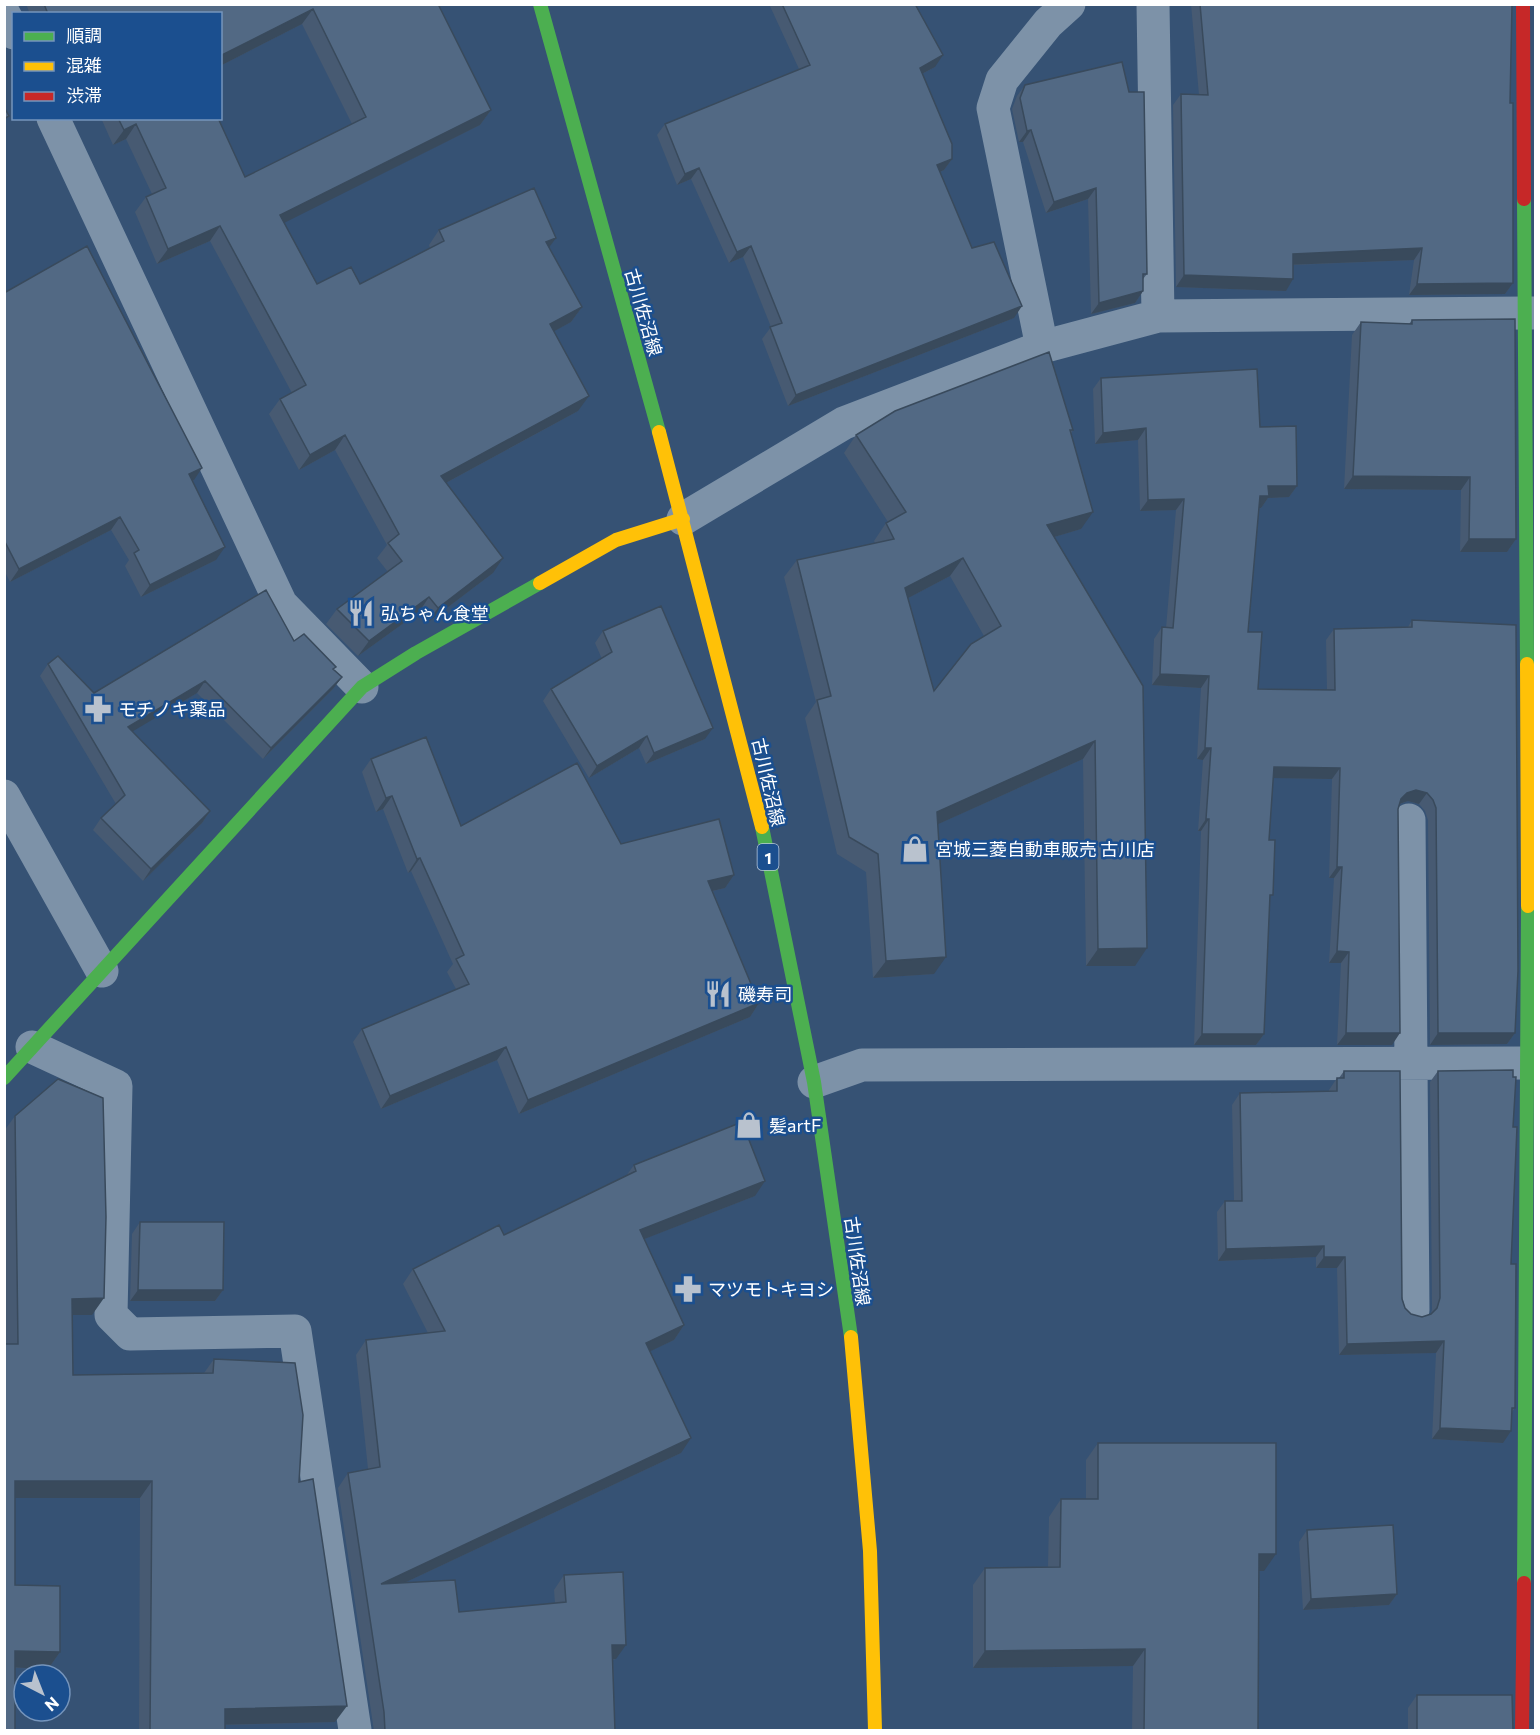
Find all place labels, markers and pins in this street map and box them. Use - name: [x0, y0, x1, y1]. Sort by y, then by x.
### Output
- restaurant icon: 弘ちゃん食堂: [346, 598, 376, 628]
- place label: 弘ちゃん食堂: [381, 602, 489, 624]
- pharmacy icon: モチノキ薬品: [83, 694, 113, 724]
- place label: モチノキ薬品: [118, 698, 225, 720]
- shop icon: 宮城三菱自動車販売 古川店: [900, 834, 930, 864]
- place label: 宮城三菱自動車販売 古川店: [935, 838, 1154, 860]
- restaurant icon: 磯寿司: [703, 979, 733, 1009]
- place label: 磯寿司: [738, 983, 792, 1005]
- shop icon: 髪artF: [734, 1110, 764, 1140]
- place label: 髪artF: [769, 1114, 821, 1136]
- pharmacy icon: マツモトキヨシ: [673, 1274, 703, 1304]
- place label: マツモトキヨシ: [708, 1278, 834, 1300]

